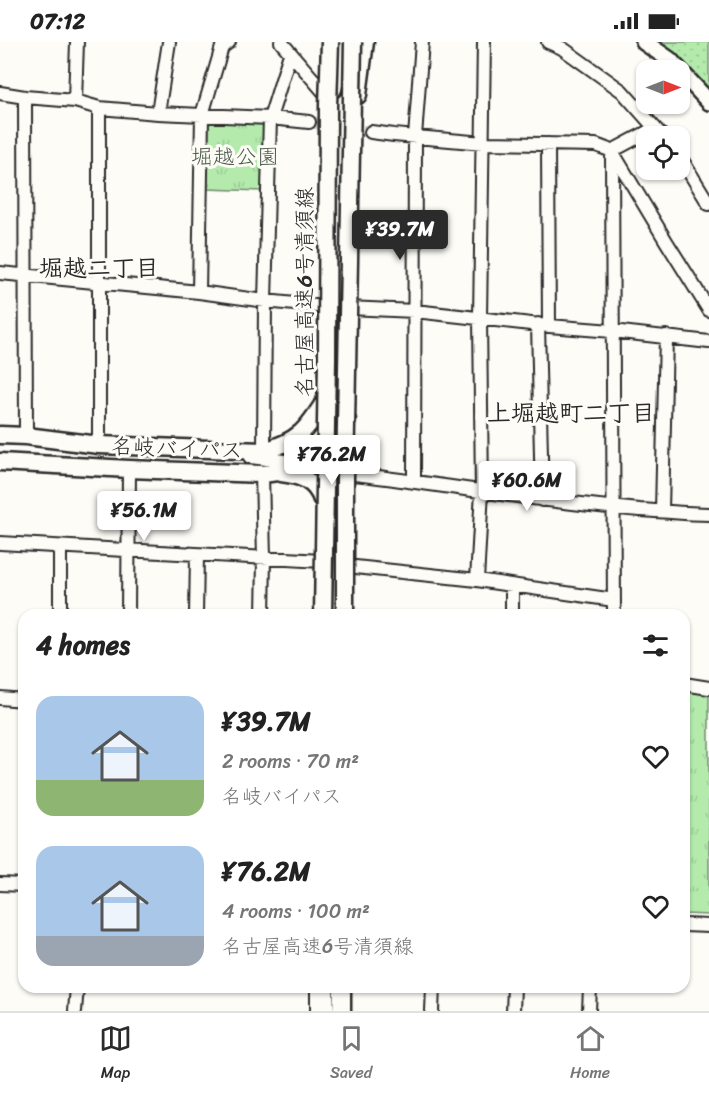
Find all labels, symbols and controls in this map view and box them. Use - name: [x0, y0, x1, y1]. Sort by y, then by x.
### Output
- text: 07:12: [30, 2, 85, 41]
- north arrow: [636, 60, 690, 114]
- map controls: [636, 60, 690, 180]
- button: locate: [636, 126, 690, 180]
- park label: 堀越公園: [191, 137, 279, 176]
- street label: 名古屋高速6号清須線: [285, 187, 324, 397]
- pin: ¥39.7M: [351, 210, 449, 261]
- text: ¥39.7M: [366, 212, 434, 247]
- district label: 堀越二丁目: [39, 247, 159, 289]
- district label: 上堀越町二丁目: [487, 392, 655, 434]
- street label: 名岐バイパス: [111, 426, 243, 470]
- pin: ¥76.2M: [283, 435, 381, 486]
- text: ¥76.2M: [298, 437, 366, 472]
- pin: ¥60.6M: [478, 461, 576, 512]
- text: ¥60.6M: [493, 463, 561, 498]
- pin: ¥56.1M: [95, 491, 193, 542]
- text: ¥56.1M: [111, 493, 177, 528]
- text: 4 homes: [36, 622, 130, 668]
- icon: filters: [639, 629, 672, 662]
- text: ¥39.7M: [222, 698, 311, 744]
- icon: home: [84, 720, 156, 792]
- icon: heart: [639, 740, 672, 773]
- text: 2 rooms · 70 m²: [222, 744, 359, 779]
- text: 名岐バイパス: [222, 779, 342, 814]
- text: ¥76.2M: [222, 848, 310, 894]
- icon: home: [84, 870, 156, 942]
- icon: heart: [639, 890, 672, 923]
- text: 4 rooms · 100 m²: [222, 894, 370, 929]
- text: 名古屋高速6号清須線: [222, 929, 413, 964]
- tab: Map: [99, 1022, 132, 1087]
- tab: Saved: [330, 1022, 372, 1087]
- tab: Home: [570, 1022, 610, 1087]

